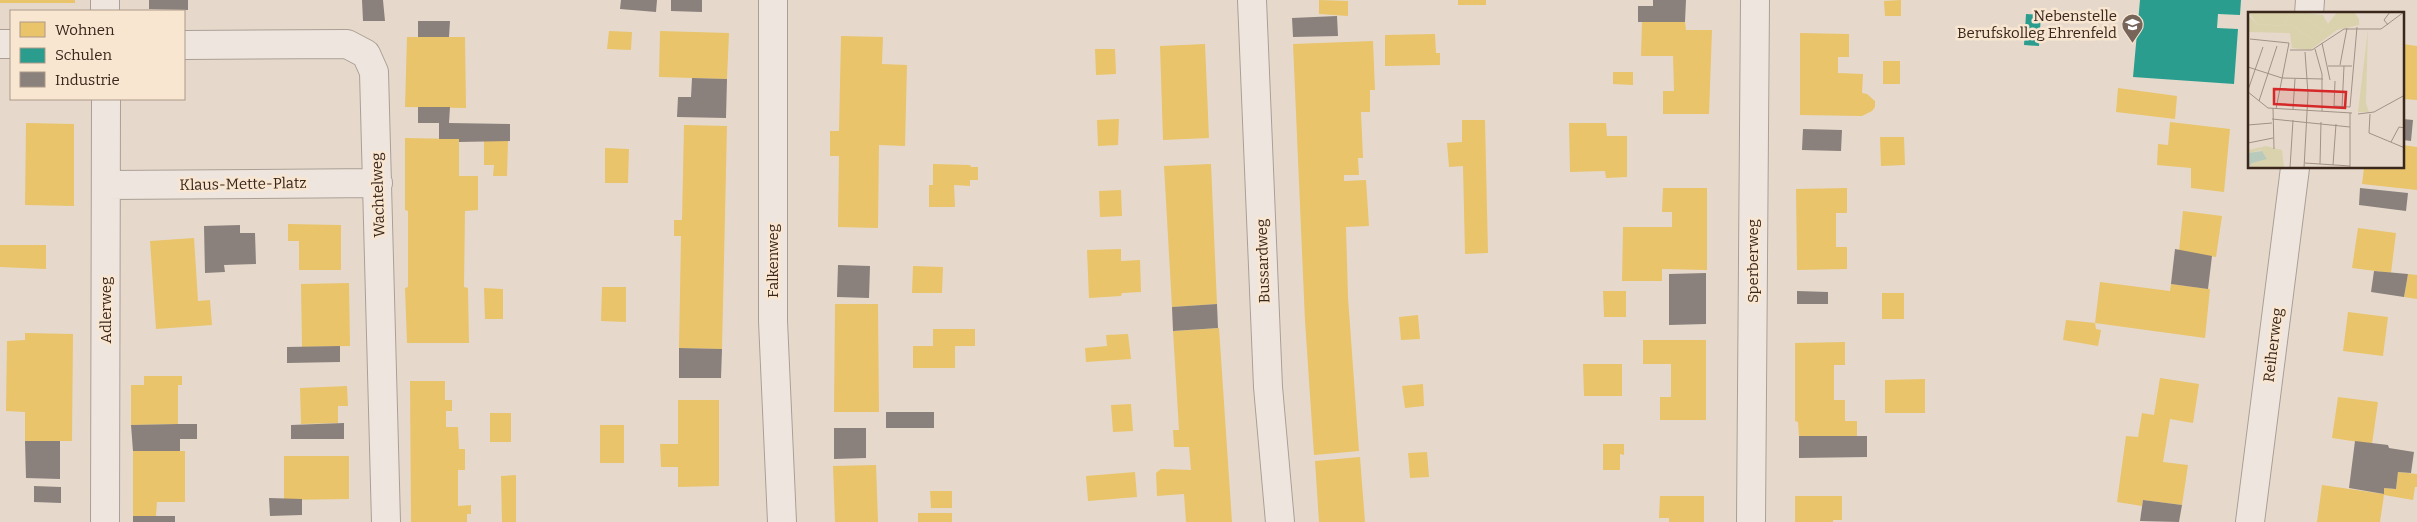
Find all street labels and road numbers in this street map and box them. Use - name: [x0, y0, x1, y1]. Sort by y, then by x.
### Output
- street label: Wachtelweg: [368, 152, 388, 238]
- street label: Klaus-Mette-Platz: [179, 174, 307, 194]
- street label: Bussardweg: [1253, 218, 1273, 304]
- street label: Sperberweg: [1744, 219, 1762, 303]
- street label: Falkenweg: [764, 224, 782, 298]
- street label: Adlerweg: [97, 277, 115, 343]
- street label: Reiherweg: [2260, 307, 2286, 383]

